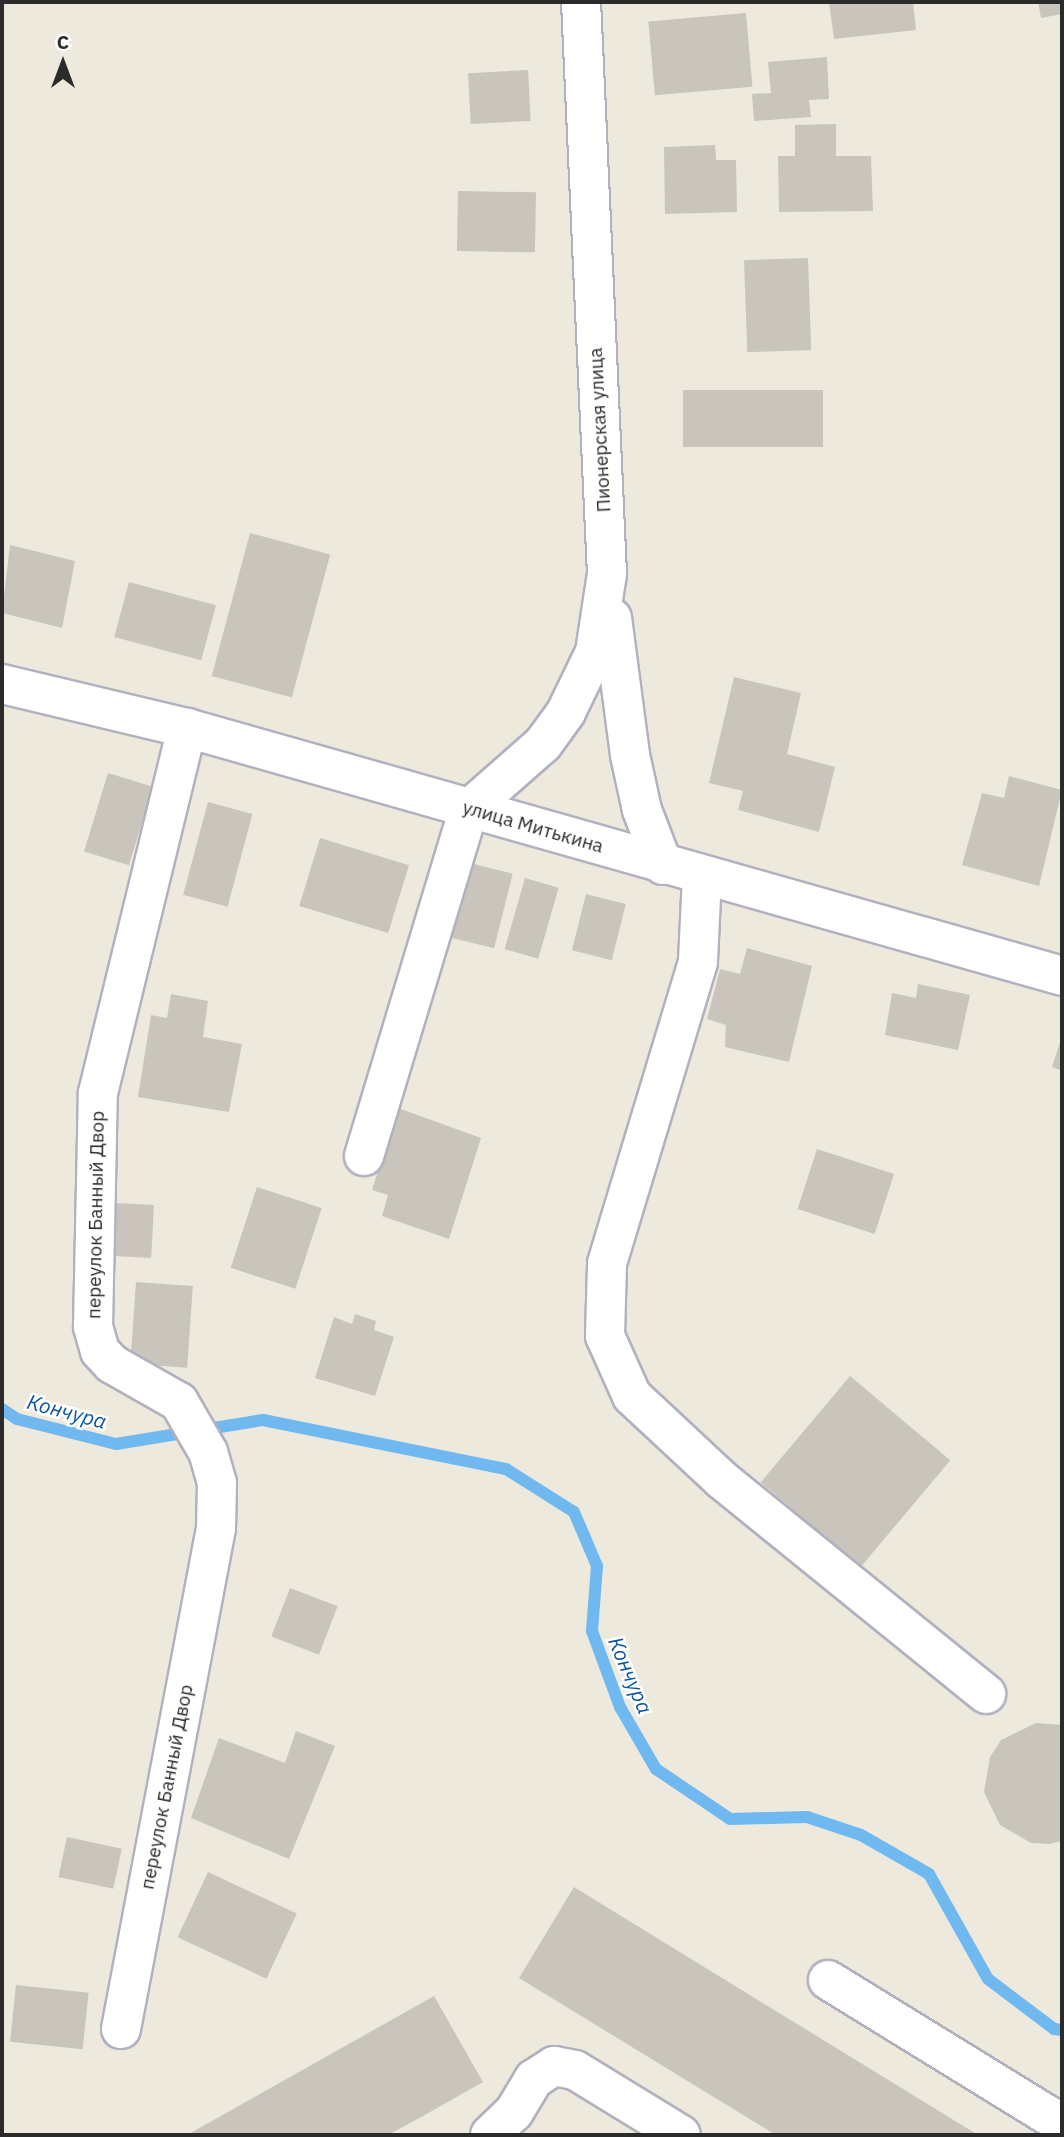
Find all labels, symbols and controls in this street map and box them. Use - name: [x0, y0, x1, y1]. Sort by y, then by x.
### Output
- north arrow: [28, 28, 98, 98]
- text: С: [57, 30, 69, 54]
- street label: Пионерская улица: [584, 347, 616, 513]
- street label: улица Митькина: [460, 796, 606, 858]
- street label: переулок Банный Двор: [83, 1111, 109, 1319]
- water label: Кончура: [25, 1388, 109, 1434]
- water label: Кончура: [604, 1633, 658, 1717]
- street label: переулок Банный Двор: [136, 1683, 198, 1891]

